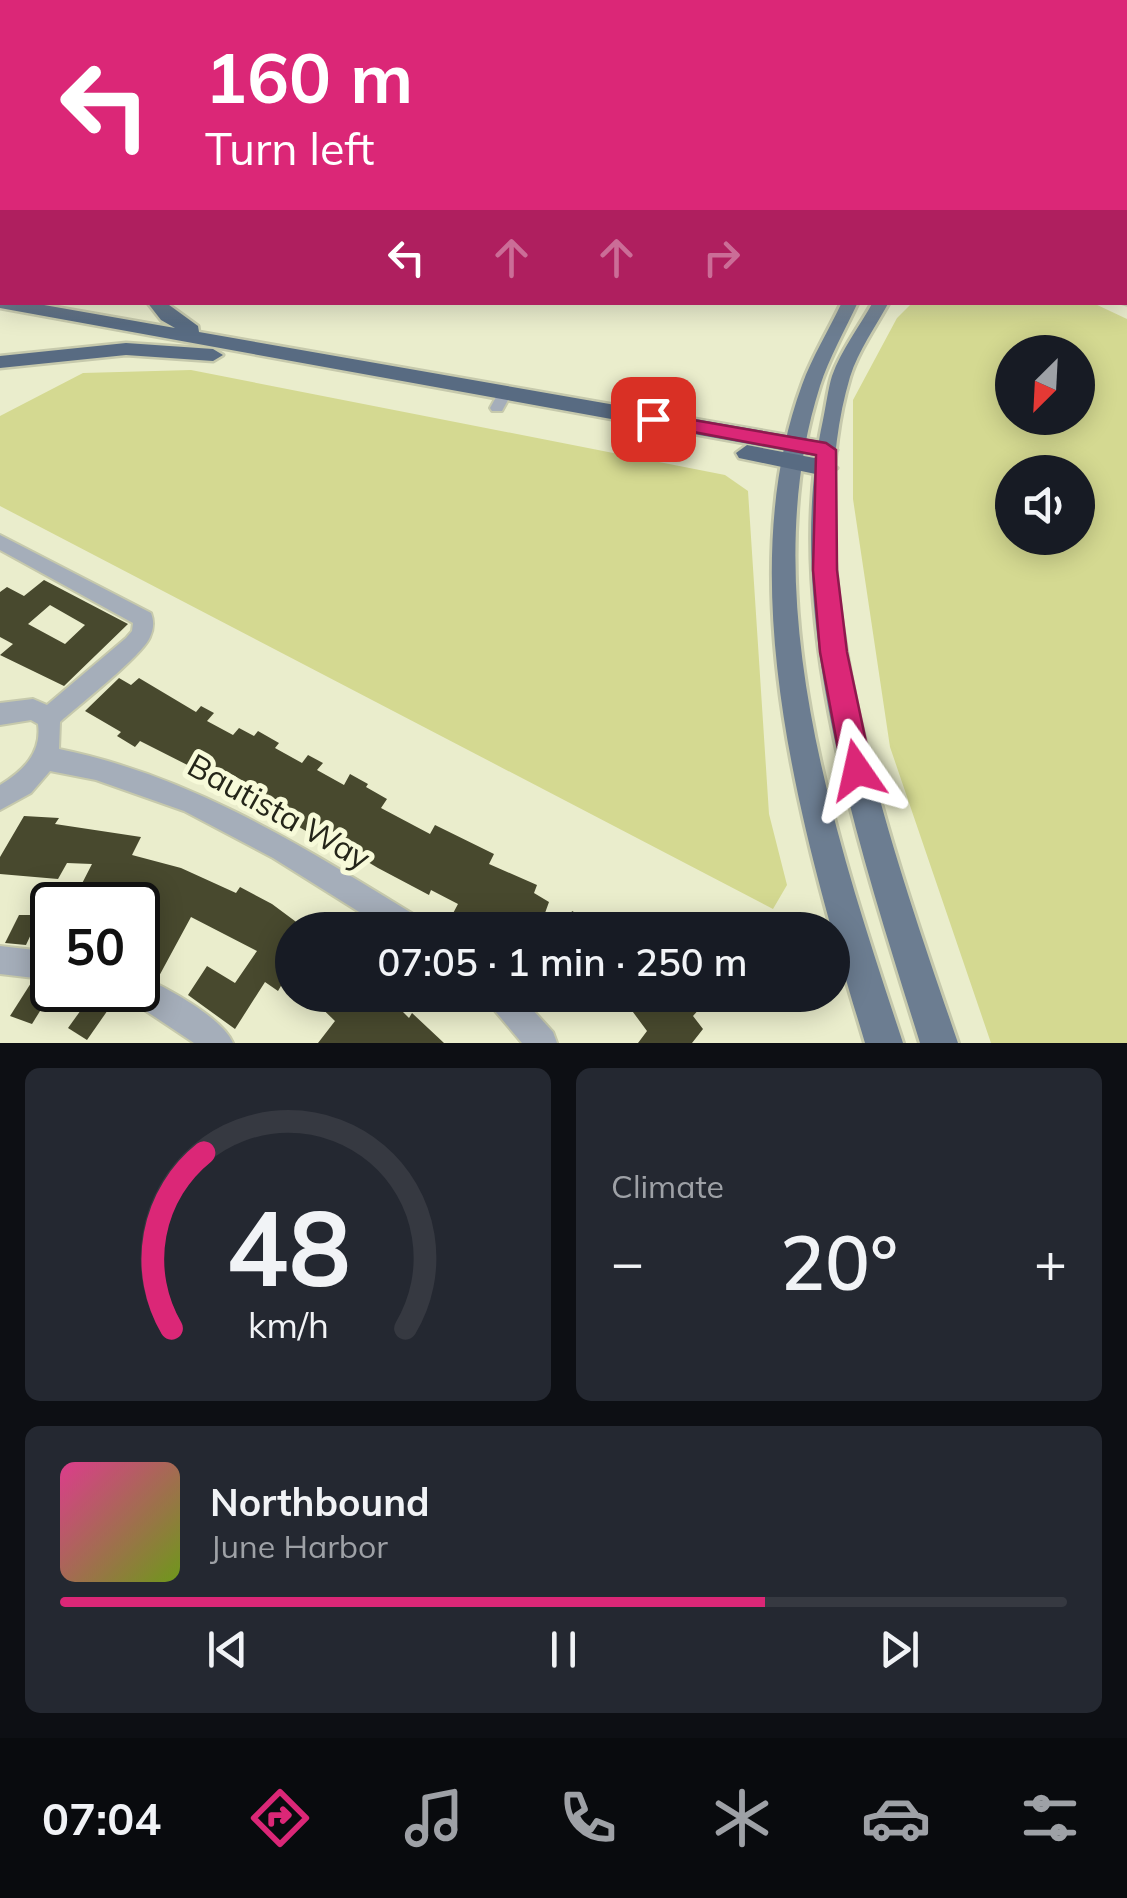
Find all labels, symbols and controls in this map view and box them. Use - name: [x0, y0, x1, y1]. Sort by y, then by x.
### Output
- text: 160 m: [205, 33, 413, 121]
- icon: left: [40, 40, 170, 170]
- text: Turn left: [205, 120, 374, 176]
- icon: left: [379, 230, 434, 285]
- icon: ahead: [484, 230, 539, 285]
- icon: ahead: [589, 230, 644, 285]
- icon: right: [694, 230, 749, 285]
- north arrow: [995, 335, 1095, 435]
- map controls: [995, 335, 1095, 555]
- pin: [611, 377, 696, 462]
- icon: arrive: [626, 392, 681, 447]
- button: sound: [995, 455, 1095, 555]
- position arrow: [805, 718, 909, 822]
- street label: Bautista Way: [181, 745, 378, 878]
- speed limit sign: 50: [30, 882, 160, 1012]
- text: 07:05 · 1 min · 250 m: [377, 938, 748, 986]
- text: Climate: [611, 1166, 724, 1206]
- text: 48: [226, 1181, 350, 1312]
- text: 20°: [780, 1215, 898, 1309]
- text: −: [611, 1227, 644, 1296]
- text: +: [1034, 1227, 1067, 1296]
- text: km/h: [248, 1302, 328, 1347]
- text: Northbound: [210, 1478, 430, 1526]
- text: June Harbor: [210, 1526, 388, 1566]
- icon: previous: [200, 1622, 255, 1677]
- icon: pause: [536, 1622, 591, 1677]
- icon: next: [872, 1622, 927, 1677]
- icon: directions: [245, 1783, 315, 1853]
- icon: music: [399, 1783, 469, 1853]
- icon: phone: [553, 1783, 623, 1853]
- icon: climate: [707, 1783, 777, 1853]
- icon: car: [861, 1783, 931, 1853]
- icon: filters: [1015, 1783, 1085, 1853]
- text: 07:04: [42, 1790, 161, 1846]

